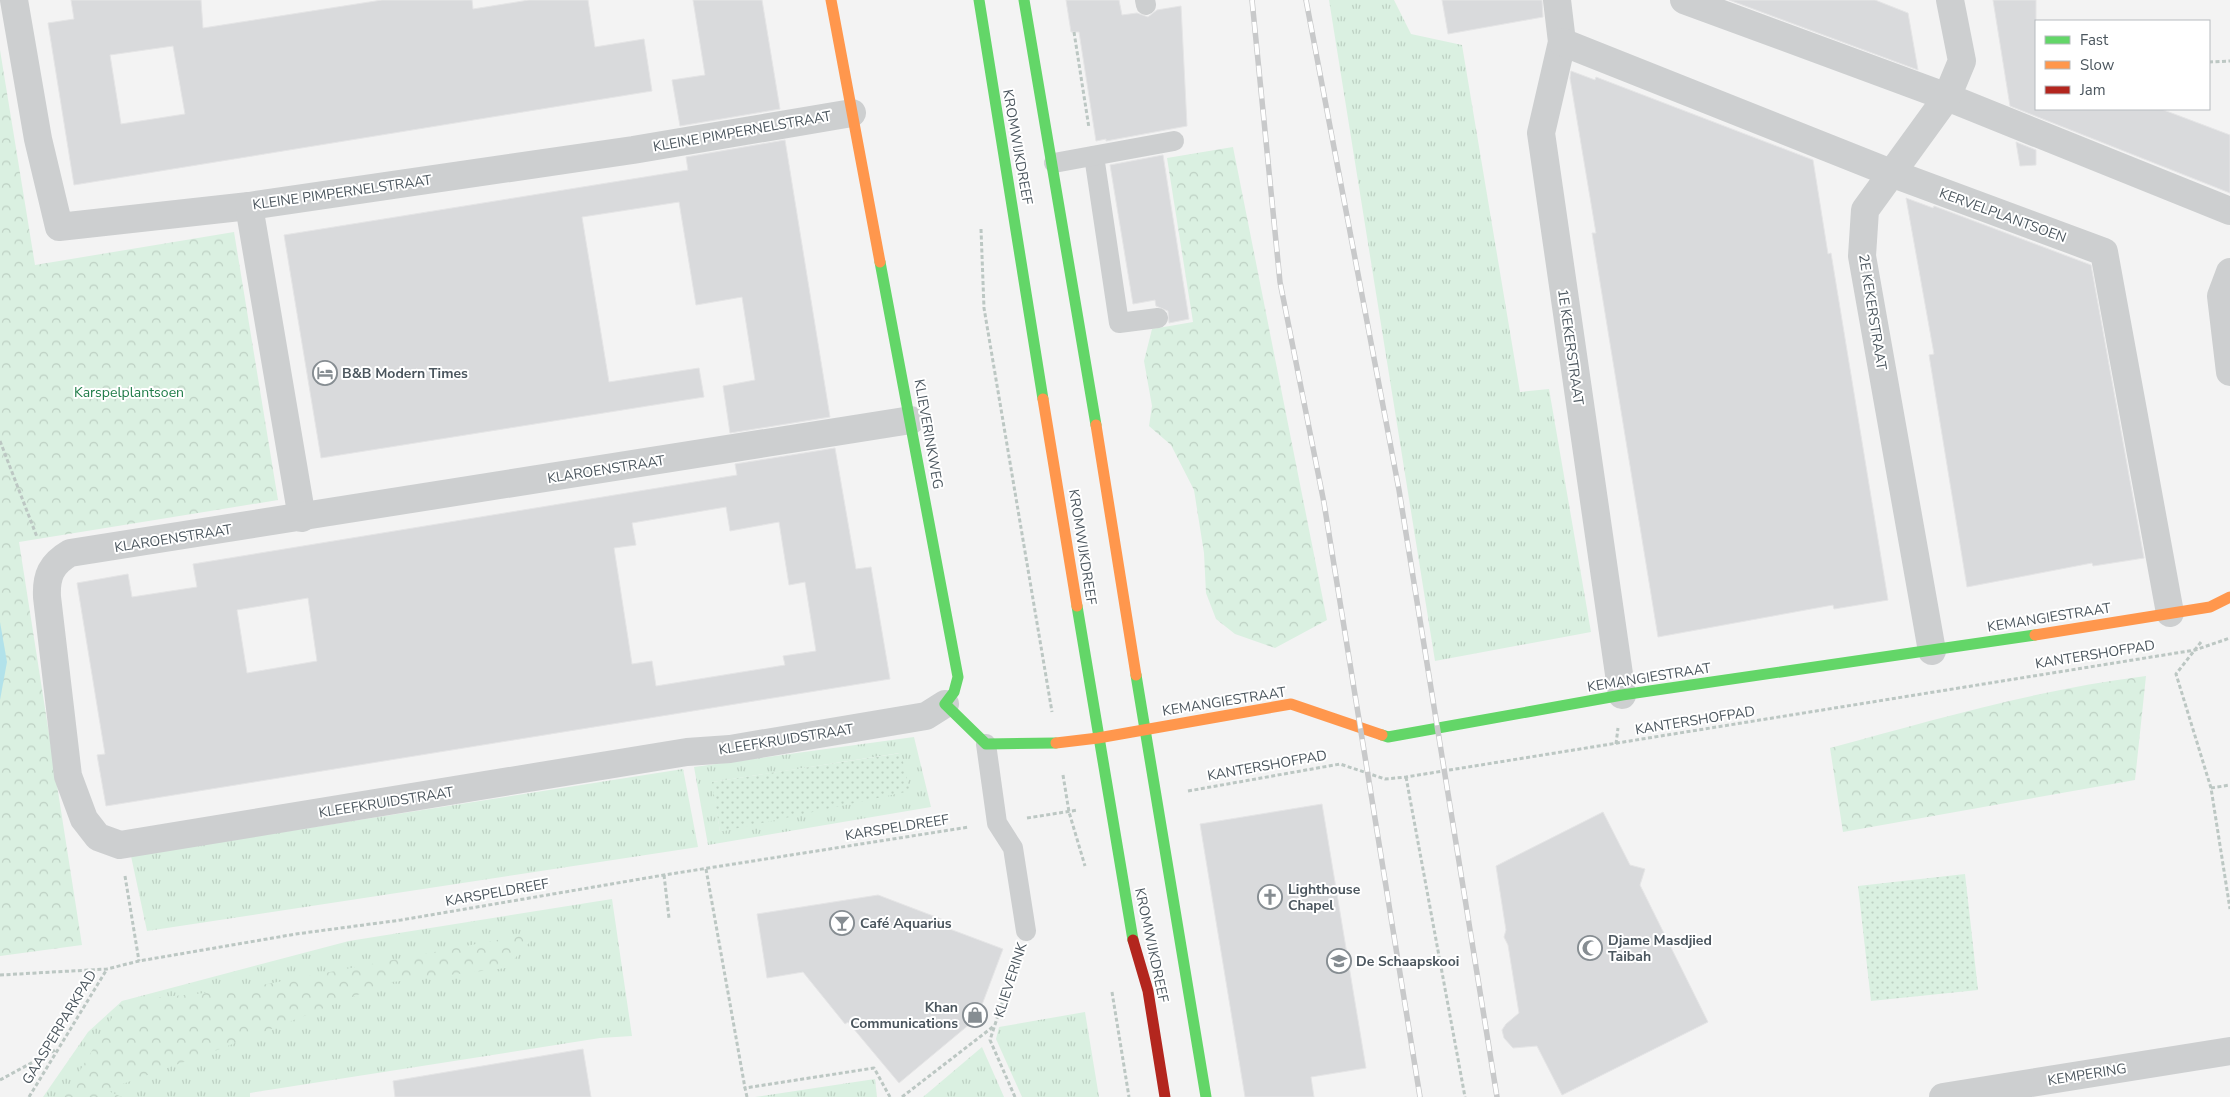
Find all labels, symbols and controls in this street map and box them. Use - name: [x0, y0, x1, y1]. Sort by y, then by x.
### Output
- legend: [2035, 20, 2210, 110]
- text: Fast: [2080, 30, 2109, 50]
- text: Slow: [2080, 55, 2115, 75]
- text: Jam: [2079, 80, 2106, 100]
- street label: KROMWIJKDREEF: [998, 88, 1037, 207]
- street label: KLEINE PIMPERNELSTRAAT: [651, 106, 833, 157]
- street label: KLEINE PIMPERNELSTRAAT: [251, 170, 433, 214]
- street label: KERVELPLANTSOEN: [1937, 184, 2069, 247]
- street label: 2E KEKERSTRAAT: [1854, 253, 1891, 372]
- street label: 1E KEKERSTRAAT: [1553, 288, 1588, 407]
- hotel icon: B&B Modern Times: [312, 360, 338, 386]
- place label: B&B Modern Times: [342, 364, 468, 383]
- street label: KLIEVERINKWEG: [909, 378, 948, 491]
- park label: Karspelplantsoen: [74, 383, 184, 402]
- street label: KLAROENSTRAAT: [546, 451, 667, 488]
- street label: KROMWIJKDREEF: [1064, 488, 1101, 607]
- street label: KLAROENSTRAAT: [113, 520, 234, 557]
- street label: KEMANGIESTRAAT: [1986, 598, 2113, 637]
- street label: KANTERSHOFPAD: [2034, 636, 2156, 673]
- street label: KEMANGIESTRAAT: [1586, 658, 1713, 697]
- street label: KEMANGIESTRAAT: [1161, 682, 1288, 721]
- street label: KANTERSHOFPAD: [1634, 702, 1756, 739]
- street label: KLEEFKRUIDSTRAAT: [717, 719, 856, 760]
- street label: KANTERSHOFPAD: [1206, 746, 1328, 785]
- street label: KLEEFKRUIDSTRAAT: [317, 782, 456, 823]
- street label: KARSPELDREEF: [844, 810, 951, 845]
- street label: KARSPELDREEF: [444, 874, 551, 911]
- place label: Lighthouse Chapel: [1288, 880, 1361, 915]
- church icon: Lighthouse Chapel: [1257, 884, 1283, 910]
- street label: KROMWIJKDREEF: [1130, 886, 1173, 1005]
- bar icon: Café Aquarius: [829, 910, 855, 936]
- place label: Café Aquarius: [860, 914, 952, 933]
- place label: Djame Masdjied Taibah: [1608, 931, 1712, 966]
- mosque icon: Djame Masdjied Taibah: [1577, 935, 1603, 961]
- street label: KLIEVERINK: [989, 940, 1032, 1020]
- school or university icon: De Schaapskooi: [1326, 948, 1352, 974]
- place label: De Schaapskooi: [1356, 952, 1459, 971]
- street label: GAASPERPARKPAD: [18, 967, 101, 1088]
- place label: Khan Communications: [850, 998, 958, 1033]
- shop icon: Khan Communications: [962, 1002, 988, 1028]
- street label: KEMPERING: [2046, 1059, 2128, 1090]

